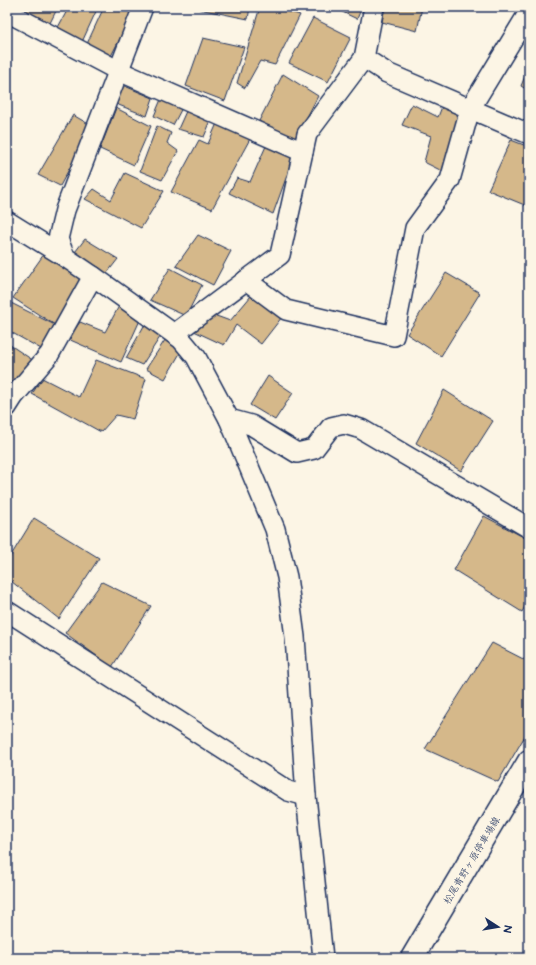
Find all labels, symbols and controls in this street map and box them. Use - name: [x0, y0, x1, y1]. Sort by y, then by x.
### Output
- street label: 松尾青野ヶ原停車場線: [441, 815, 503, 906]
- north arrow: [478, 907, 518, 947]
- text: N: [500, 924, 515, 934]

